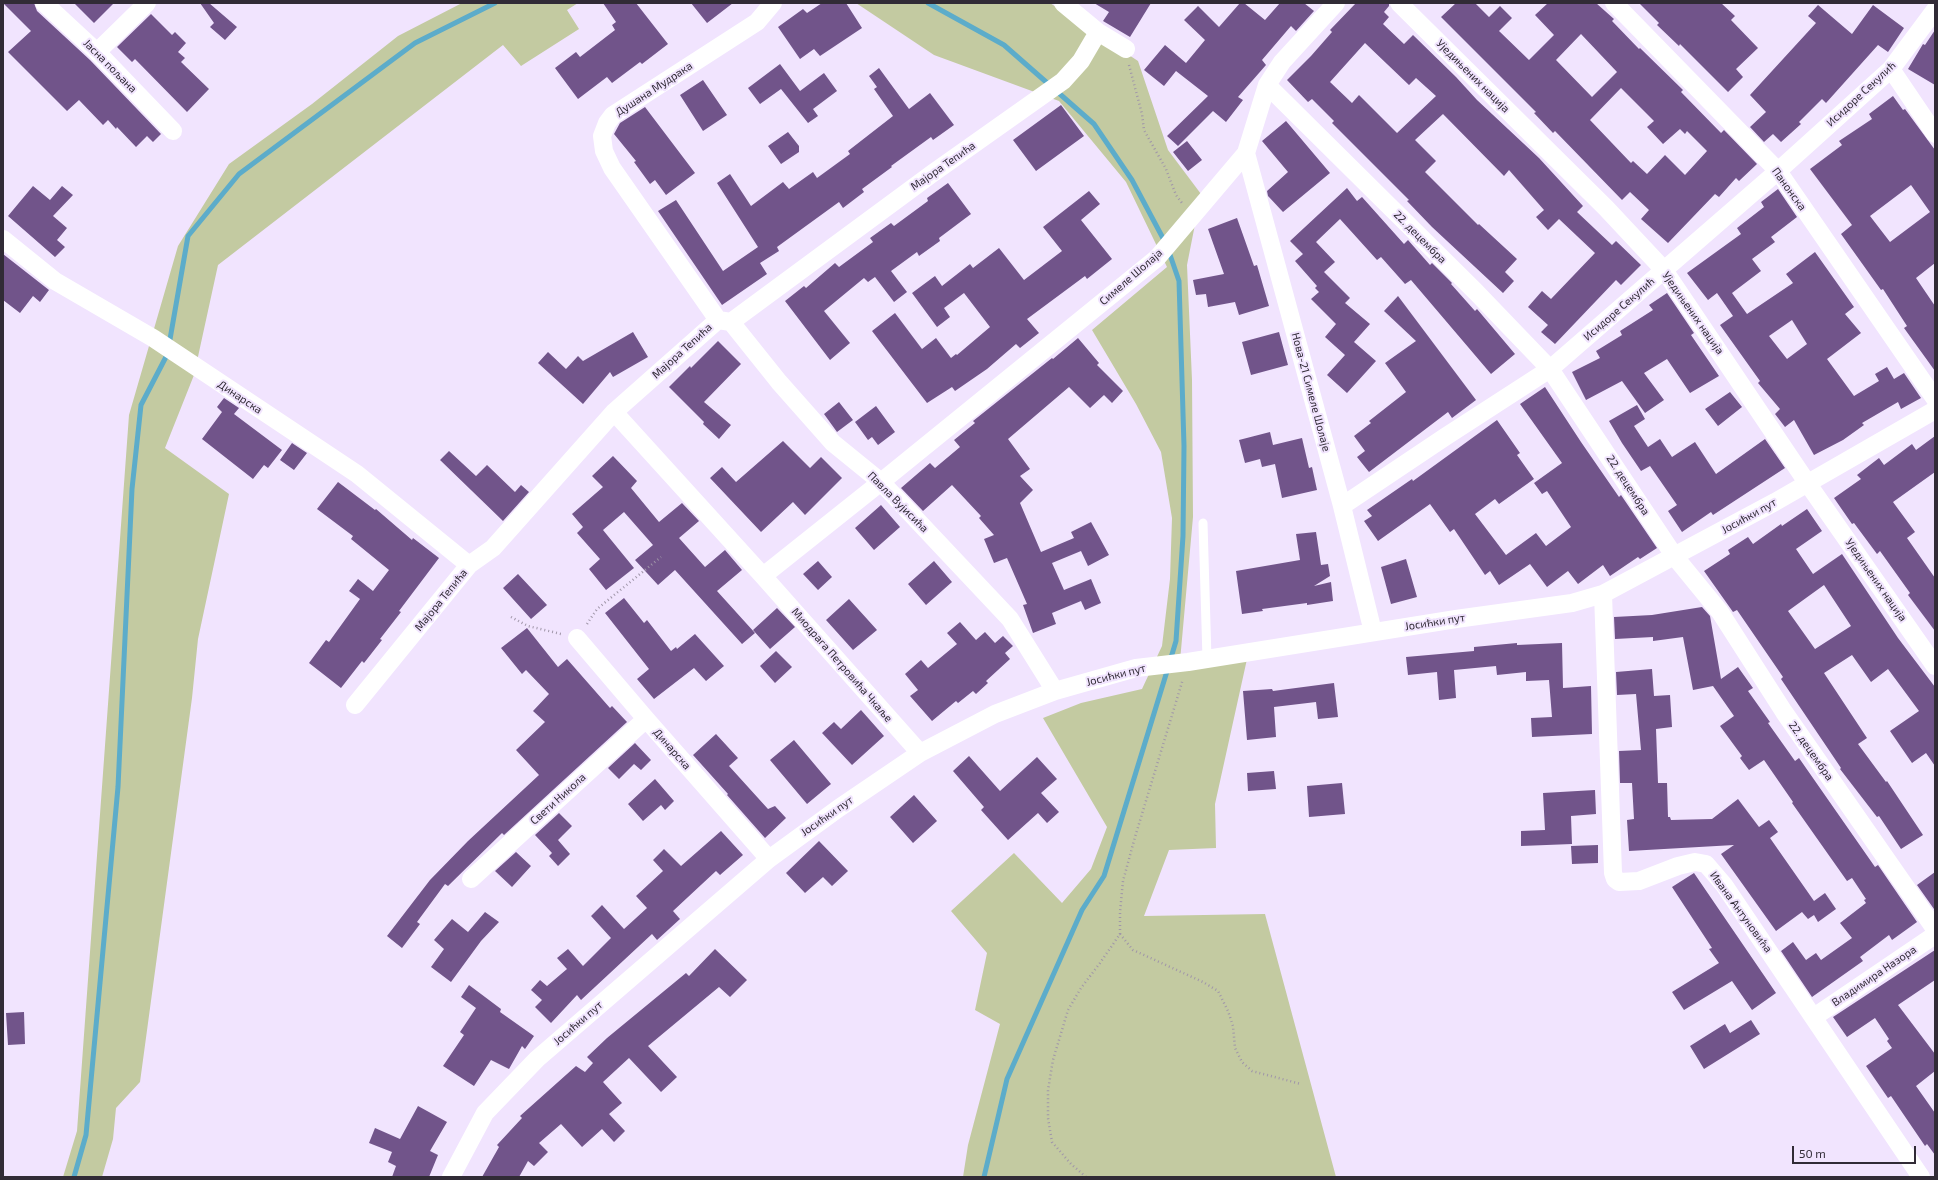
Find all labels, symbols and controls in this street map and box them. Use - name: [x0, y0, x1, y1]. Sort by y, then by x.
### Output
- street label: Јасна пољана: [81, 37, 139, 95]
- street label: Уједињених нација: [1434, 37, 1512, 115]
- street label: Душана Мудрака: [613, 59, 695, 119]
- street label: Исидоре Секулић: [1824, 59, 1898, 129]
- street label: Мајора Тепића: [908, 139, 978, 193]
- street label: Панонска: [1769, 165, 1809, 213]
- street label: 22. децембра: [1391, 208, 1449, 266]
- street label: Симеле Шолаја: [1097, 246, 1165, 308]
- street label: Уједињених нација: [1659, 269, 1727, 357]
- street label: Исидоре Секулић: [1581, 275, 1657, 343]
- street label: Мајора Тепића: [649, 321, 715, 381]
- street label: Нова-21 Симеле Шолаје: [1289, 331, 1333, 453]
- street label: Динарска: [215, 377, 265, 417]
- street label: 22. децембра: [1604, 452, 1652, 518]
- street label: Павла Вујисића: [865, 469, 931, 535]
- street label: Јосићки пут: [1719, 496, 1779, 536]
- street label: Уједињених нација: [1842, 536, 1910, 624]
- street label: Мајора Тепића: [412, 566, 470, 634]
- street label: Миодрага Петровића Чкаље: [789, 605, 895, 725]
- street label: Јосићки пут: [1404, 611, 1466, 633]
- street label: Јосићки пут: [1085, 661, 1147, 689]
- street label: 22. децембра: [1786, 719, 1836, 783]
- street label: Динарска: [651, 726, 693, 772]
- street label: Свети Никола: [527, 771, 589, 827]
- street label: Јосићки пут: [798, 793, 856, 839]
- street label: Ивана Антуновића: [1707, 869, 1775, 955]
- street label: Владимира Назора: [1829, 943, 1919, 1009]
- street label: Јосићки пут: [551, 998, 605, 1048]
- scale bar: [1794, 1138, 1918, 1164]
- text: 50 m: [1799, 1146, 1826, 1160]

